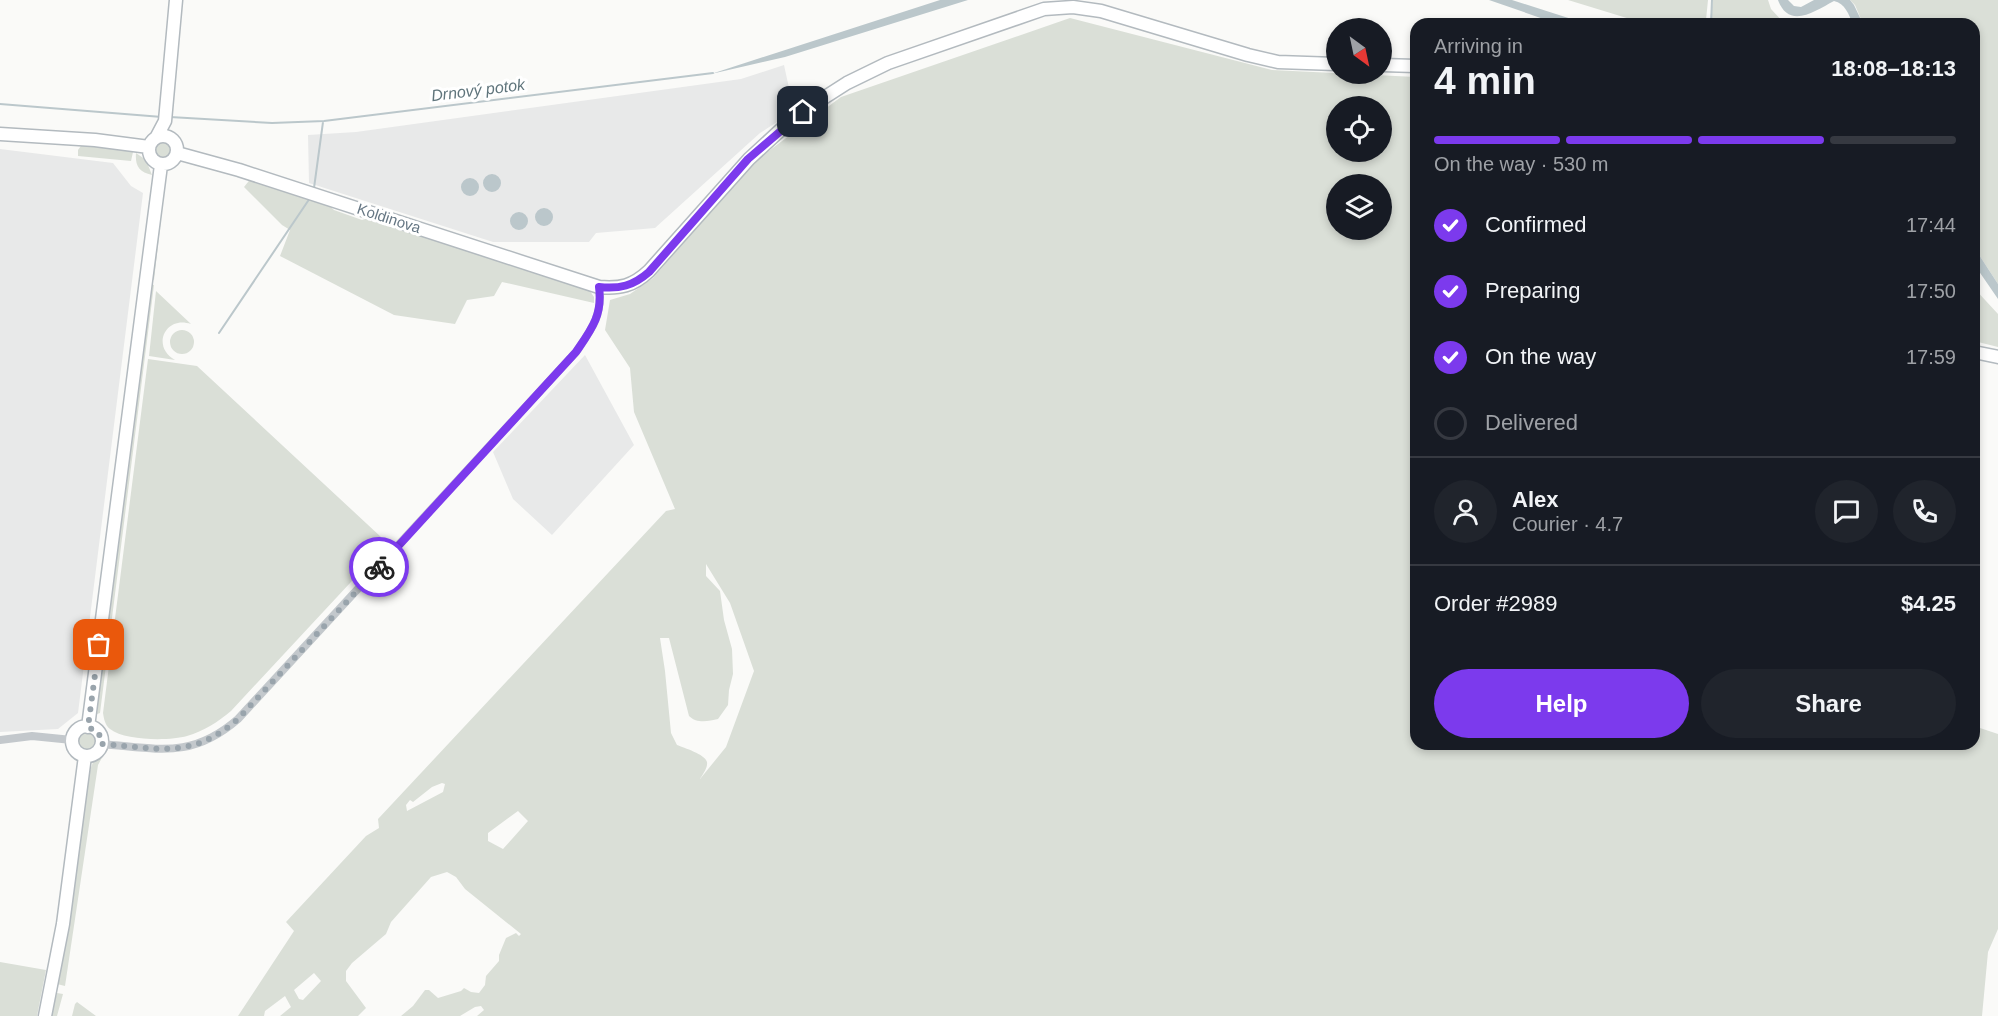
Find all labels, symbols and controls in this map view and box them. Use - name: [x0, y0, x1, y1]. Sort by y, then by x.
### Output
- north arrow: [1326, 18, 1392, 84]
- map controls: [1326, 18, 1392, 240]
- text: Arriving in: [1434, 35, 1523, 57]
- text: 18:08–18:13: [1831, 56, 1956, 81]
- text: 4 min: [1434, 59, 1536, 102]
- water label: Drnový potok: [430, 76, 527, 104]
- pin: [777, 86, 828, 137]
- icon: home: [786, 95, 819, 128]
- button: locate: [1326, 96, 1392, 162]
- text: On the way · 530 m: [1434, 153, 1609, 175]
- button: layers: [1326, 174, 1392, 240]
- street label: Koldinova: [355, 200, 424, 236]
- icon: check: [1434, 209, 1467, 242]
- text: Confirmed: [1485, 212, 1586, 237]
- text: 17:44: [1906, 214, 1956, 236]
- icon: check: [1434, 275, 1467, 308]
- text: Preparing: [1485, 278, 1580, 303]
- text: 17:50: [1906, 280, 1956, 302]
- icon: check: [1434, 341, 1467, 374]
- text: On the way: [1485, 344, 1596, 369]
- text: 17:59: [1906, 346, 1956, 368]
- text: Delivered: [1485, 410, 1578, 435]
- button: person: [1434, 480, 1497, 543]
- button: chat: [1815, 480, 1878, 543]
- button: phone: [1893, 480, 1956, 543]
- text: Alex: [1512, 487, 1558, 512]
- text: Courier · 4.7: [1512, 513, 1623, 535]
- courier: [349, 537, 409, 597]
- icon: bike: [363, 551, 396, 584]
- text: Order #2989: [1434, 591, 1558, 616]
- text: $4.25: [1901, 591, 1956, 616]
- pin: [73, 619, 124, 670]
- icon: bag: [82, 628, 115, 661]
- button: Help: [1434, 669, 1689, 738]
- button: Share: [1701, 669, 1956, 738]

